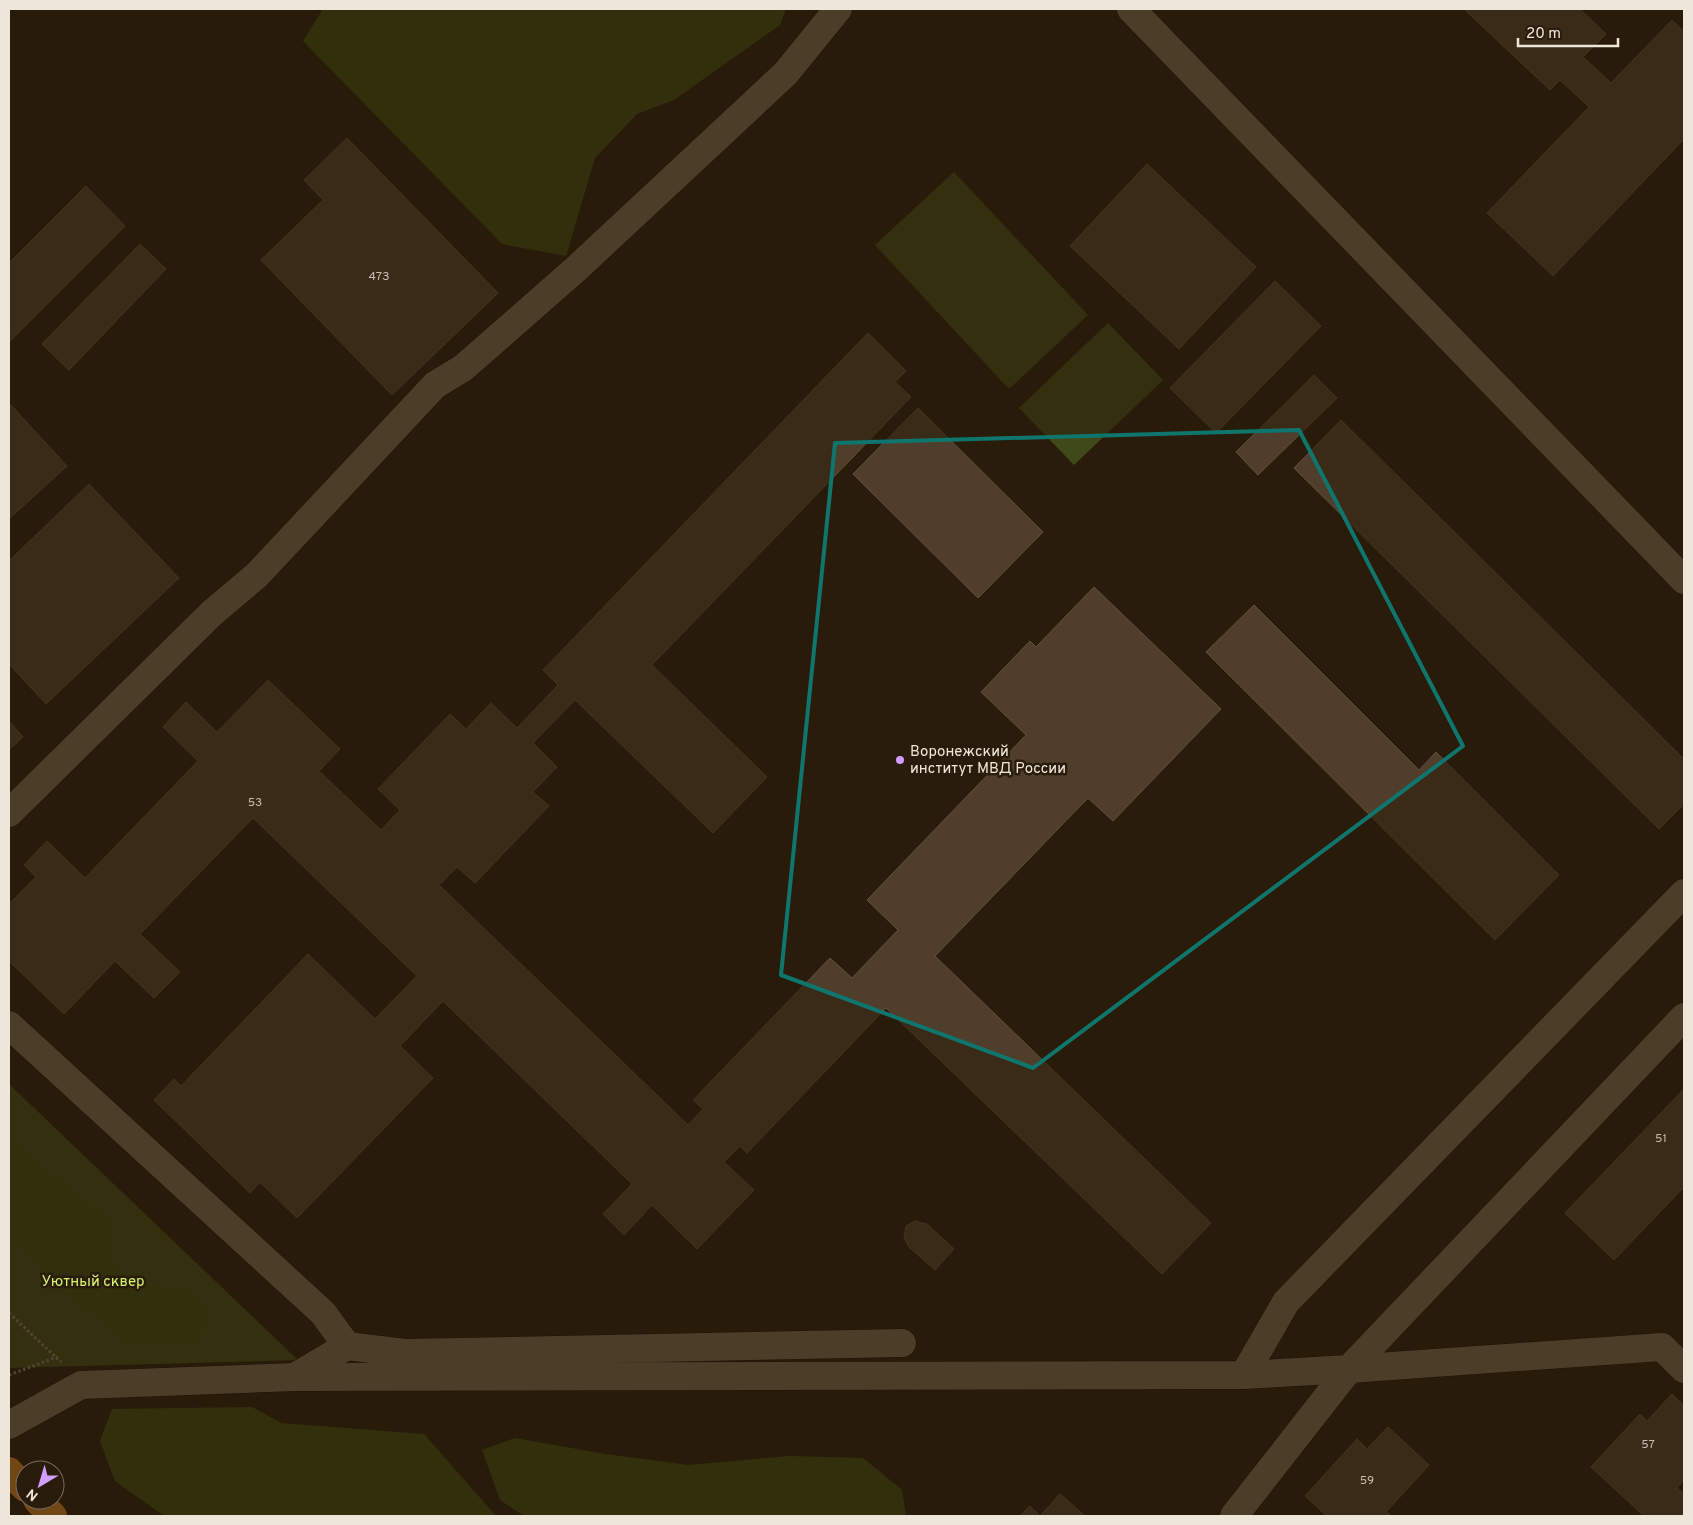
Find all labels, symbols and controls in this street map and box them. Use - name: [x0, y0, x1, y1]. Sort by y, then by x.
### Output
- scale bar: [1518, 15, 1618, 47]
- text: 20 m: [1526, 25, 1561, 44]
- house number: 47З: [368, 269, 390, 285]
- place label: Воронежский институт МВД России: [910, 743, 1066, 779]
- marker: Воронежский институт МВД России: [894, 754, 906, 766]
- house number: 53: [248, 795, 262, 811]
- house number: 51: [1655, 1131, 1667, 1147]
- park label: Уютный сквер: [41, 1273, 145, 1292]
- house number: 57: [1641, 1437, 1655, 1453]
- north arrow: [15, 1460, 65, 1510]
- house number: 59: [1360, 1473, 1374, 1489]
- text: N: [24, 1484, 42, 1504]

